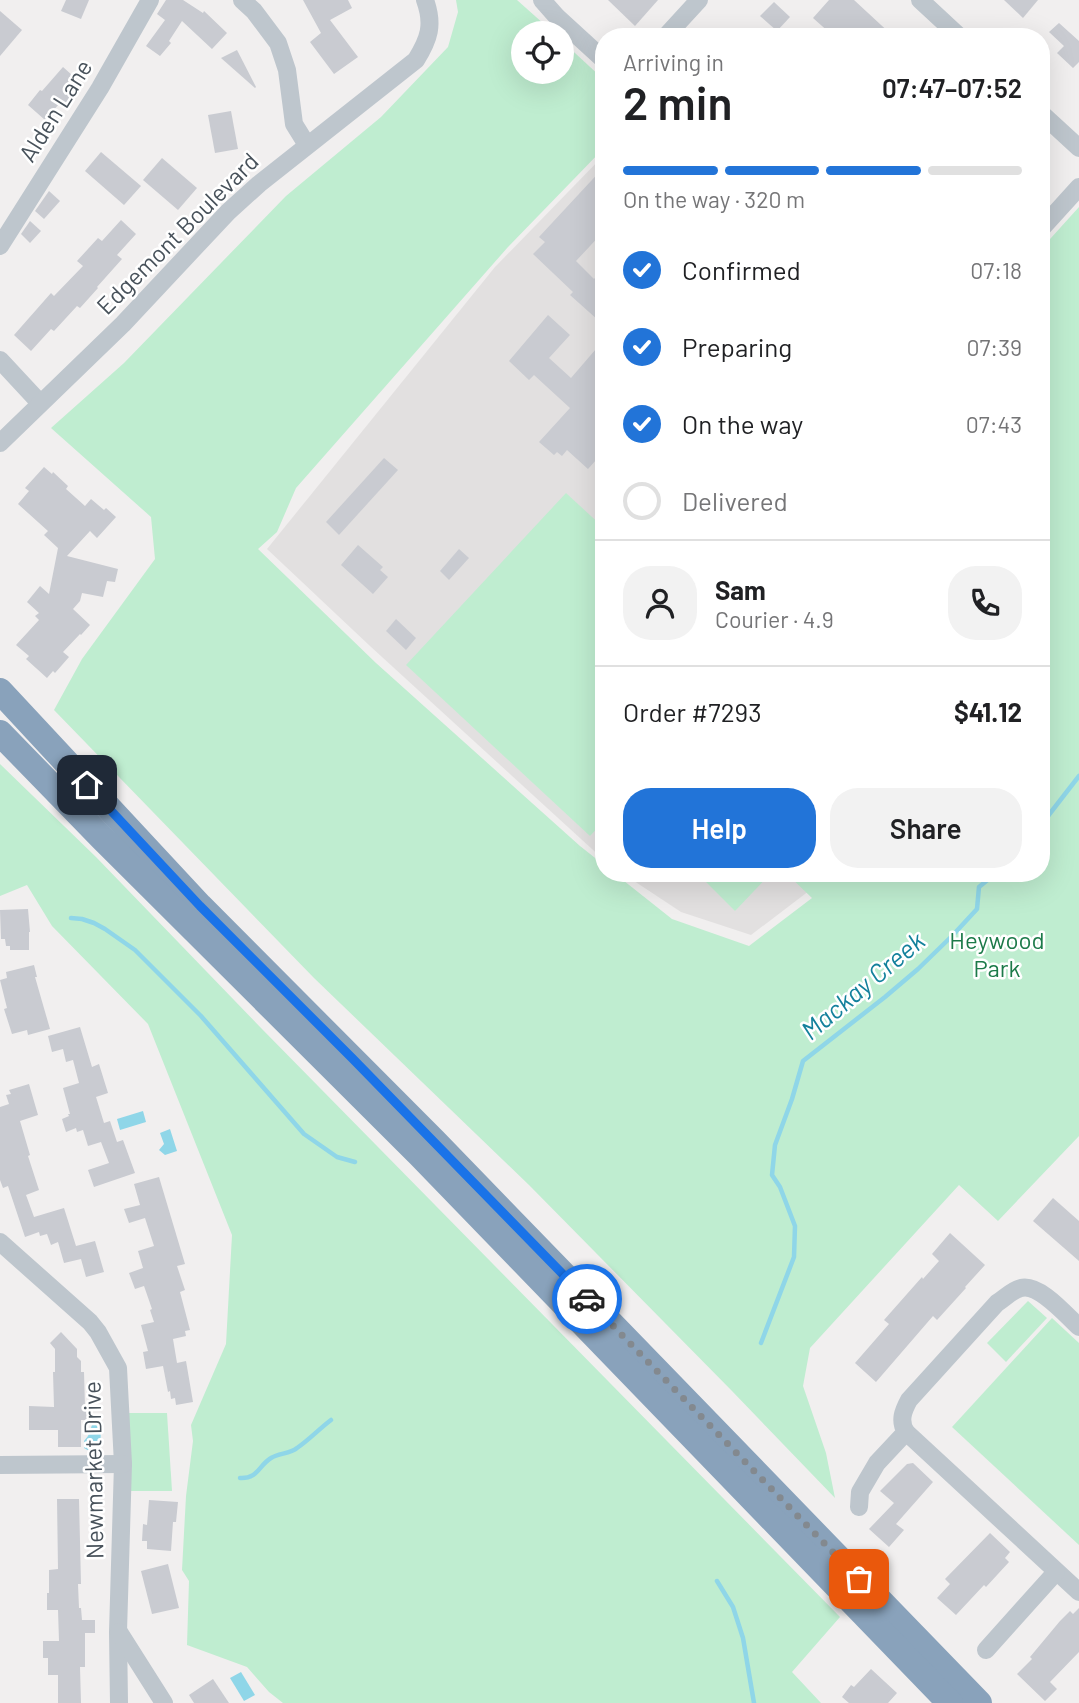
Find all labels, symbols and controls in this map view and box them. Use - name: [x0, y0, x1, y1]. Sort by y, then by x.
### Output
- map controls: [511, 21, 574, 84]
- button: locate: [511, 21, 574, 84]
- text: Arriving in: [623, 48, 724, 76]
- street label: Alden Lane: [12, 54, 98, 167]
- text: 07:47–07:52: [882, 72, 1022, 103]
- text: 2 min: [623, 74, 732, 129]
- street label: Edgemont Boulevard: [90, 146, 264, 320]
- text: On the way · 320 m: [623, 185, 805, 213]
- icon: check: [623, 251, 661, 289]
- text: Confirmed: [682, 254, 801, 285]
- text: 07:18: [970, 256, 1022, 284]
- icon: check: [623, 328, 661, 366]
- text: Preparing: [682, 331, 792, 362]
- text: 07:39: [967, 333, 1022, 361]
- icon: check: [623, 405, 661, 443]
- text: On the way: [682, 408, 803, 439]
- text: 07:43: [966, 410, 1022, 438]
- text: Delivered: [682, 485, 788, 516]
- button: person: [623, 566, 697, 640]
- button: phone: [948, 566, 1022, 640]
- text: Sam: [715, 574, 766, 605]
- text: Courier · 4.9: [715, 605, 834, 633]
- text: Order #7293: [623, 696, 762, 727]
- text: $41.12: [954, 696, 1022, 727]
- pin: [57, 755, 117, 815]
- icon: home: [68, 766, 106, 804]
- button: Help: [623, 788, 816, 868]
- button: Share: [830, 788, 1022, 868]
- water label: Mackay Creek: [794, 924, 930, 1045]
- park label: Heywood Park: [949, 925, 1045, 982]
- courier: [552, 1264, 622, 1334]
- icon: car: [568, 1280, 606, 1318]
- street label: Newmarket Drive: [76, 1381, 109, 1559]
- pin: [829, 1549, 889, 1609]
- icon: bag: [840, 1560, 878, 1598]

